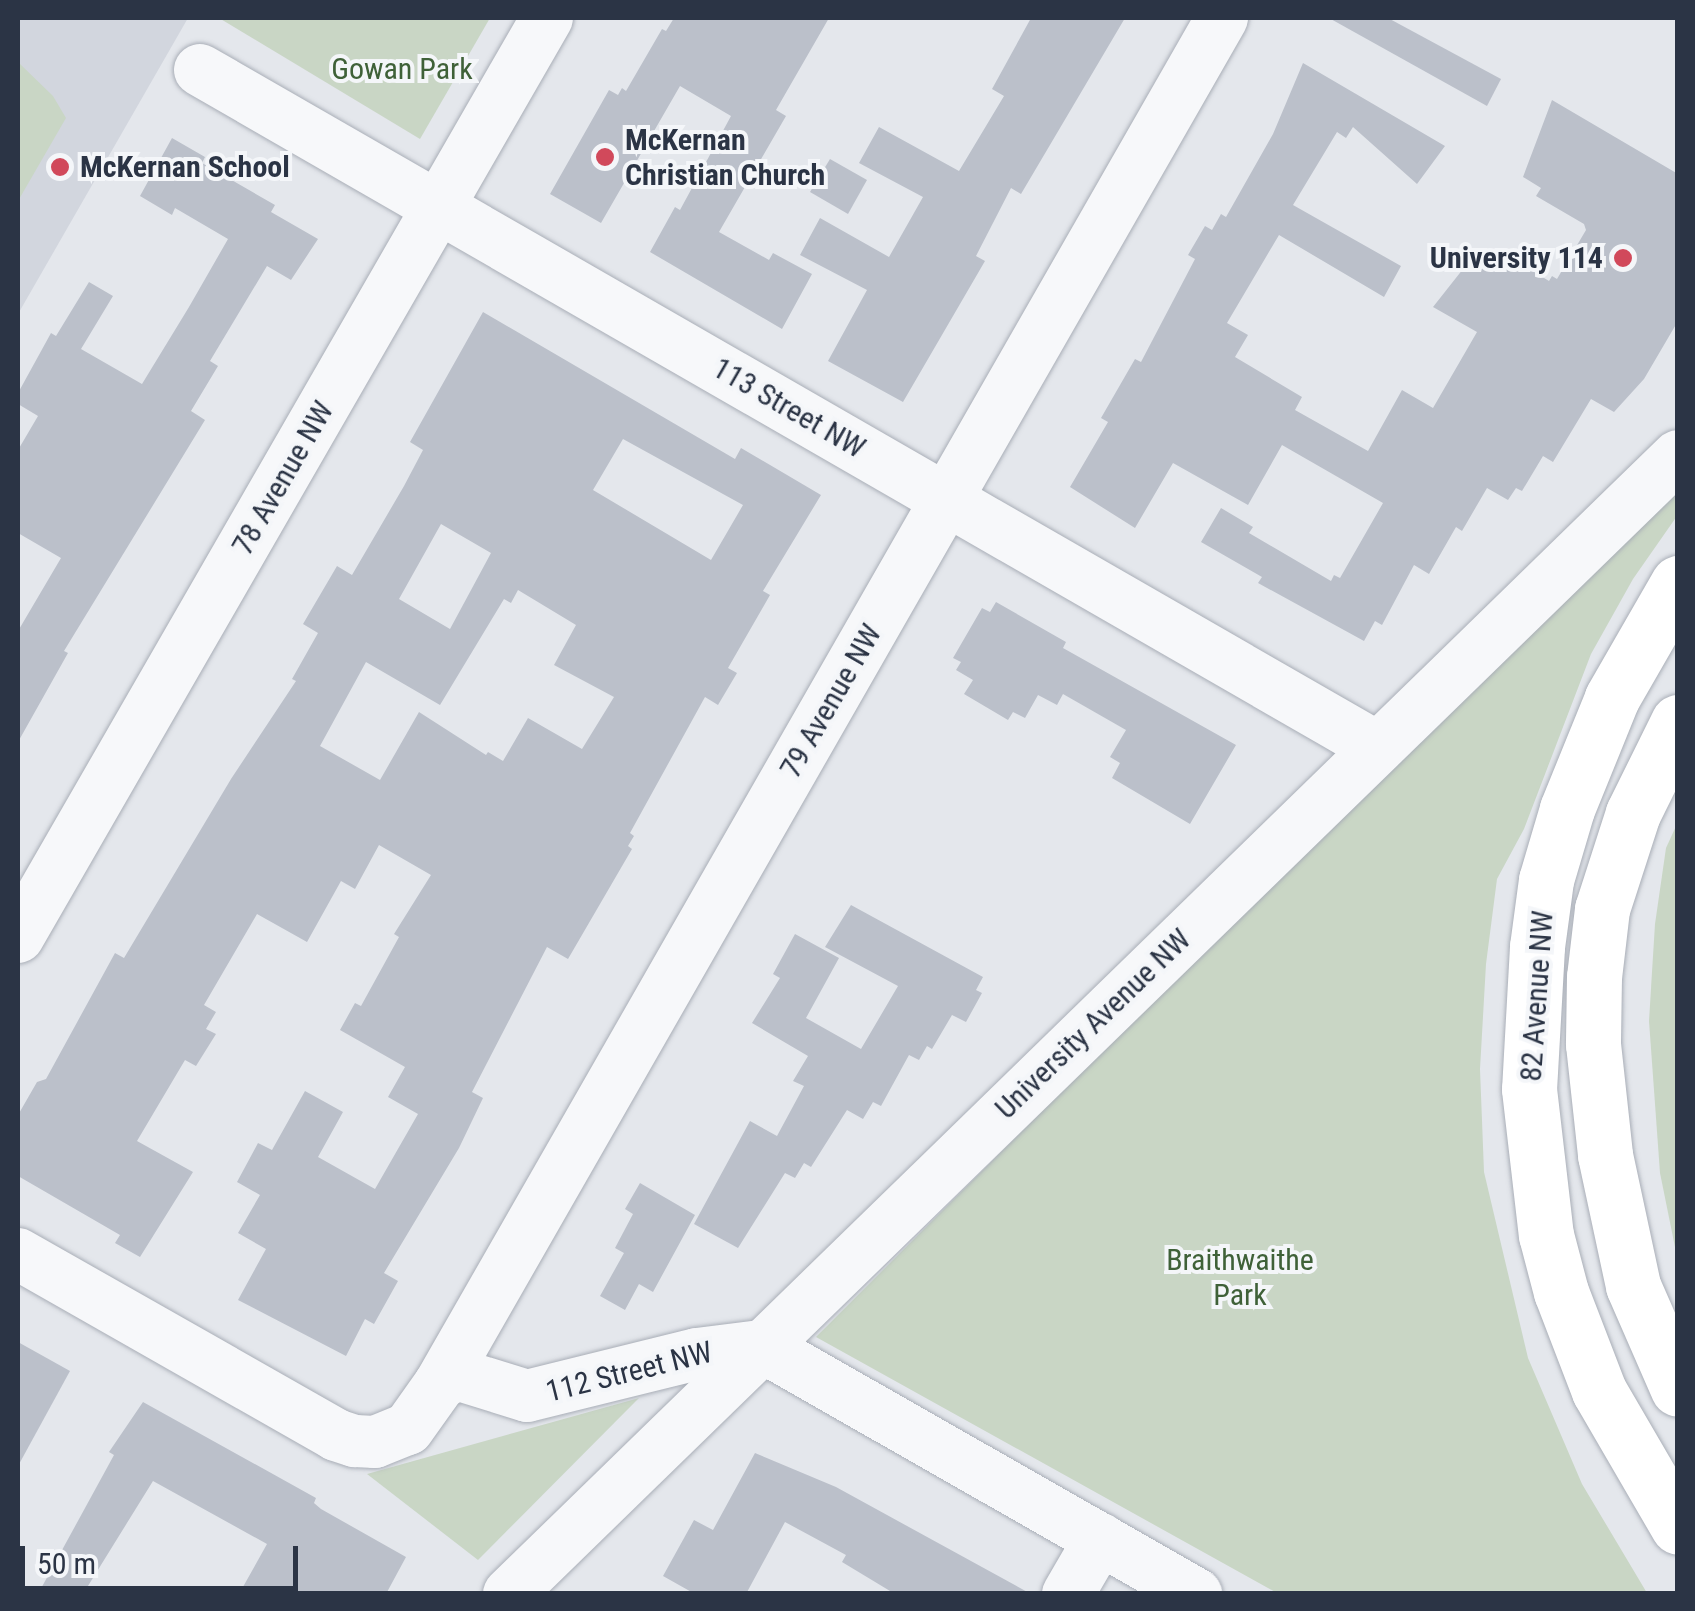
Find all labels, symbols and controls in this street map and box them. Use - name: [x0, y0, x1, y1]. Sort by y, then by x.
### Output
- park label: Gowan Park: [331, 51, 473, 87]
- place label: McKernan Christian Church: [625, 122, 825, 192]
- marker: McKernan Christian Church: [594, 146, 616, 168]
- place label: McKernan School: [80, 149, 290, 185]
- marker: McKernan School: [49, 156, 71, 178]
- place label: University 114: [1430, 240, 1603, 276]
- marker: University 114: [1612, 247, 1634, 269]
- street label: 113 Street NW: [706, 350, 872, 466]
- street label: 78 Avenue NW: [225, 395, 341, 561]
- street label: 79 Avenue NW: [773, 618, 889, 784]
- street label: 82 Avenue NW: [1513, 909, 1561, 1083]
- street label: University Avenue NW: [988, 922, 1198, 1126]
- park label: Braithwaithe Park: [1166, 1242, 1314, 1312]
- street label: 112 Street NW: [542, 1334, 716, 1410]
- scale bar: [25, 1526, 302, 1588]
- text: 50 m: [37, 1546, 96, 1581]

